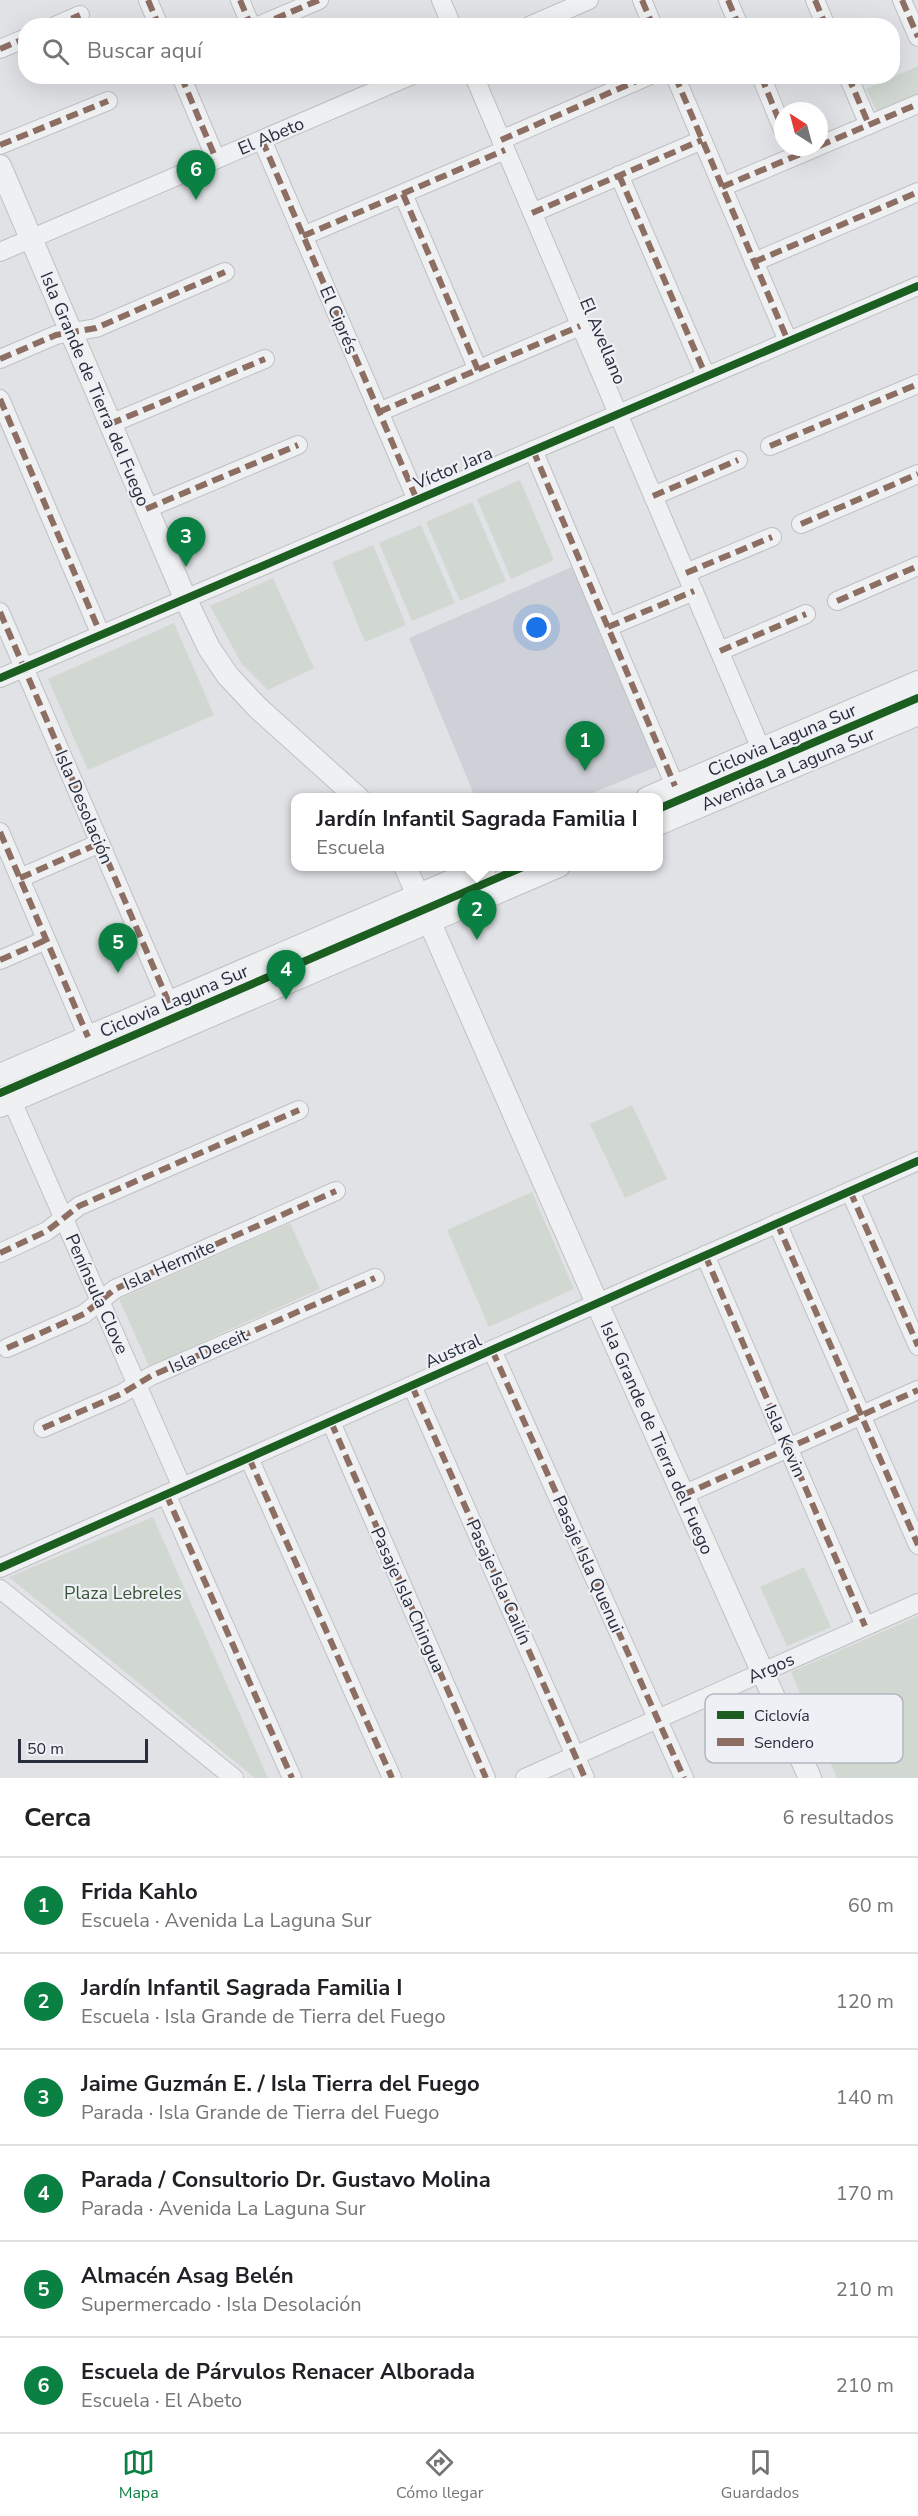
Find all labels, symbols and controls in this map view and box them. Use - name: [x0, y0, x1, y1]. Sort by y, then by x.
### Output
- search box: [18, 18, 900, 84]
- icon: search: [39, 35, 72, 68]
- text: Buscar aquí: [87, 36, 202, 66]
- north arrow: [774, 102, 828, 156]
- street label: El Abeto: [234, 111, 308, 161]
- pin: 6: [176, 150, 216, 200]
- street label: Isla Grande de Tierra del Fuego: [35, 268, 155, 510]
- street label: El Ciprés: [314, 282, 364, 358]
- street label: El Avellano: [574, 294, 632, 388]
- street label: Víctor Jara: [409, 441, 496, 496]
- pin: 3: [166, 518, 206, 567]
- your location: [522, 613, 551, 642]
- street label: Ciclovia Laguna Sur: [704, 698, 861, 782]
- street label: Avenida La Laguna Sur: [698, 721, 879, 816]
- pin: 1: [566, 722, 604, 771]
- street label: Isla Desolación: [49, 746, 119, 868]
- popup: [291, 793, 663, 871]
- text: Jardín Infantil Sagrada Familia I: [316, 804, 638, 834]
- text: Escuela: [316, 834, 385, 861]
- pin: 2: [458, 890, 496, 940]
- pin: 5: [98, 924, 138, 973]
- pin: 4: [266, 950, 306, 1000]
- street label: Ciclovia Laguna Sur: [96, 959, 253, 1043]
- street label: Península Clove: [60, 1230, 134, 1358]
- street label: Isla Hermite: [119, 1234, 219, 1296]
- street label: Isla Grande de Tierra del Fuego: [595, 1318, 719, 1558]
- street label: Isla Deceit: [165, 1323, 252, 1379]
- street label: Austral: [421, 1328, 486, 1374]
- street label: Isla Kevin: [758, 1401, 812, 1481]
- street label: Pasaje Isla Quenui: [547, 1492, 629, 1636]
- street label: Pasaje Isla Cailín: [461, 1515, 537, 1649]
- street label: Pasaje Isla Chingua: [365, 1523, 451, 1677]
- park label: Plaza Lebreles: [64, 1581, 182, 1605]
- street label: Argos: [744, 1647, 798, 1689]
- legend: [705, 1694, 903, 1763]
- text: Ciclovía: [754, 1705, 810, 1727]
- text: Sendero: [754, 1732, 814, 1754]
- scale bar: [18, 1736, 148, 1764]
- text: 50 m: [27, 1738, 64, 1760]
- text: Cerca: [24, 1800, 91, 1835]
- text: 6 resultados: [783, 1804, 894, 1831]
- text: Frida Kahlo: [81, 1877, 198, 1907]
- text: 1: [38, 1892, 50, 1919]
- text: 60 m: [848, 1892, 894, 1919]
- text: Escuela · Avenida La Laguna Sur: [81, 1907, 372, 1934]
- text: Jardín Infantil Sagrada Familia I: [81, 1973, 402, 2003]
- text: 2: [38, 1988, 50, 2015]
- text: 120 m: [836, 1988, 894, 2015]
- text: Escuela · Isla Grande de Tierra del Fuego: [81, 2003, 446, 2030]
- text: Jaime Guzmán E. / Isla Tierra del Fuego: [81, 2069, 480, 2099]
- text: 3: [38, 2084, 50, 2111]
- text: 140 m: [836, 2084, 894, 2111]
- text: Parada · Isla Grande de Tierra del Fuego: [81, 2099, 439, 2126]
- text: Parada / Consultorio Dr. Gustavo Molina: [81, 2165, 491, 2195]
- text: 4: [38, 2180, 50, 2207]
- text: 170 m: [836, 2180, 894, 2207]
- text: Parada · Avenida La Laguna Sur: [81, 2195, 366, 2222]
- text: Almacén Asag Belén: [81, 2261, 294, 2291]
- text: 5: [38, 2276, 50, 2303]
- text: 210 m: [836, 2276, 894, 2303]
- text: Supermercado · Isla Desolación: [81, 2291, 362, 2318]
- text: Escuela de Párvulos Renacer Alborada: [81, 2357, 475, 2387]
- text: 6: [38, 2372, 50, 2399]
- text: 210 m: [836, 2372, 894, 2399]
- text: Escuela · El Abeto: [81, 2387, 242, 2414]
- tab: Mapa: [119, 2446, 159, 2504]
- tab: Cómo llegar: [396, 2446, 483, 2504]
- tab: Guardados: [721, 2446, 799, 2504]

